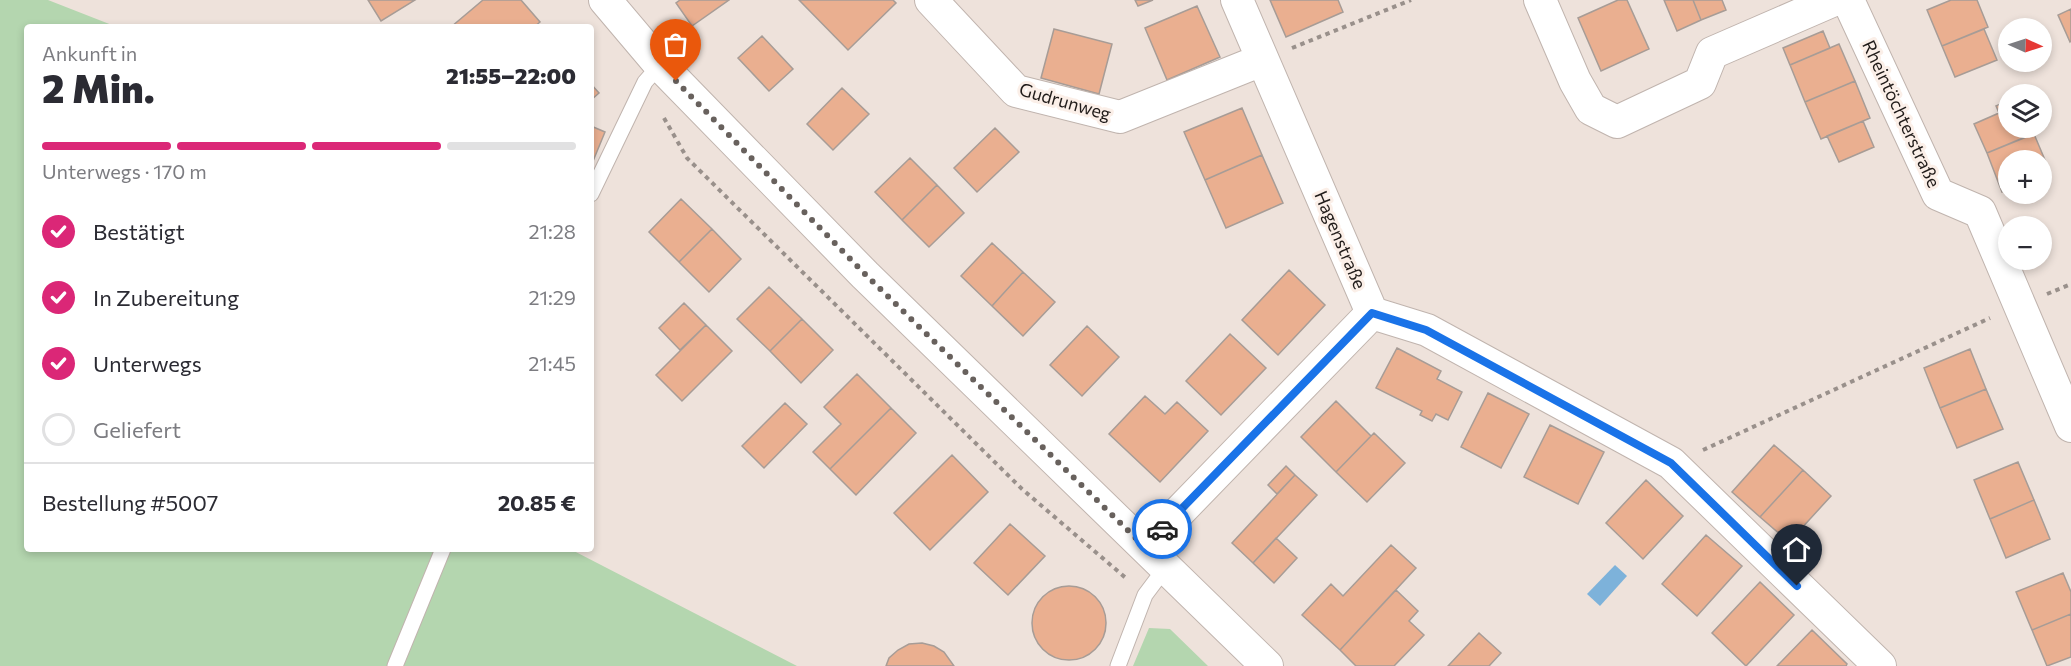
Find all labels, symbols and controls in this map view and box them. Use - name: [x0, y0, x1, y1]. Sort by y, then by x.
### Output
- north arrow: [1998, 18, 2052, 72]
- map controls: [1998, 18, 2052, 270]
- pin: [650, 19, 701, 81]
- icon: bag: [659, 28, 692, 61]
- street label: Rheintöchterstraße: [1858, 36, 1946, 191]
- text: Ankunft in: [42, 41, 137, 65]
- text: 21:55–22:00: [446, 62, 576, 89]
- text: 2 Min.: [42, 63, 155, 111]
- street label: Gudrunweg: [1017, 77, 1114, 125]
- button: layers: [1998, 84, 2052, 138]
- button: +: [1998, 150, 2052, 204]
- text: Unterwegs · 170 m: [42, 159, 207, 183]
- street label: Hagenstraße: [1310, 187, 1371, 292]
- icon: check: [42, 215, 75, 248]
- button: −: [1998, 216, 2052, 270]
- text: Bestätigt: [93, 218, 185, 245]
- text: 21:28: [528, 219, 576, 243]
- icon: check: [42, 281, 75, 314]
- text: In Zubereitung: [93, 284, 239, 311]
- text: 21:29: [528, 285, 576, 309]
- icon: check: [42, 347, 75, 380]
- text: Unterwegs: [93, 350, 202, 377]
- text: 21:45: [528, 351, 576, 375]
- text: Geliefert: [93, 416, 181, 443]
- text: Bestellung #5007: [42, 489, 218, 516]
- text: 20.85 €: [498, 489, 576, 516]
- courier: [1132, 499, 1192, 559]
- icon: car: [1146, 513, 1179, 546]
- pin: [1771, 524, 1822, 586]
- icon: home: [1780, 533, 1813, 566]

